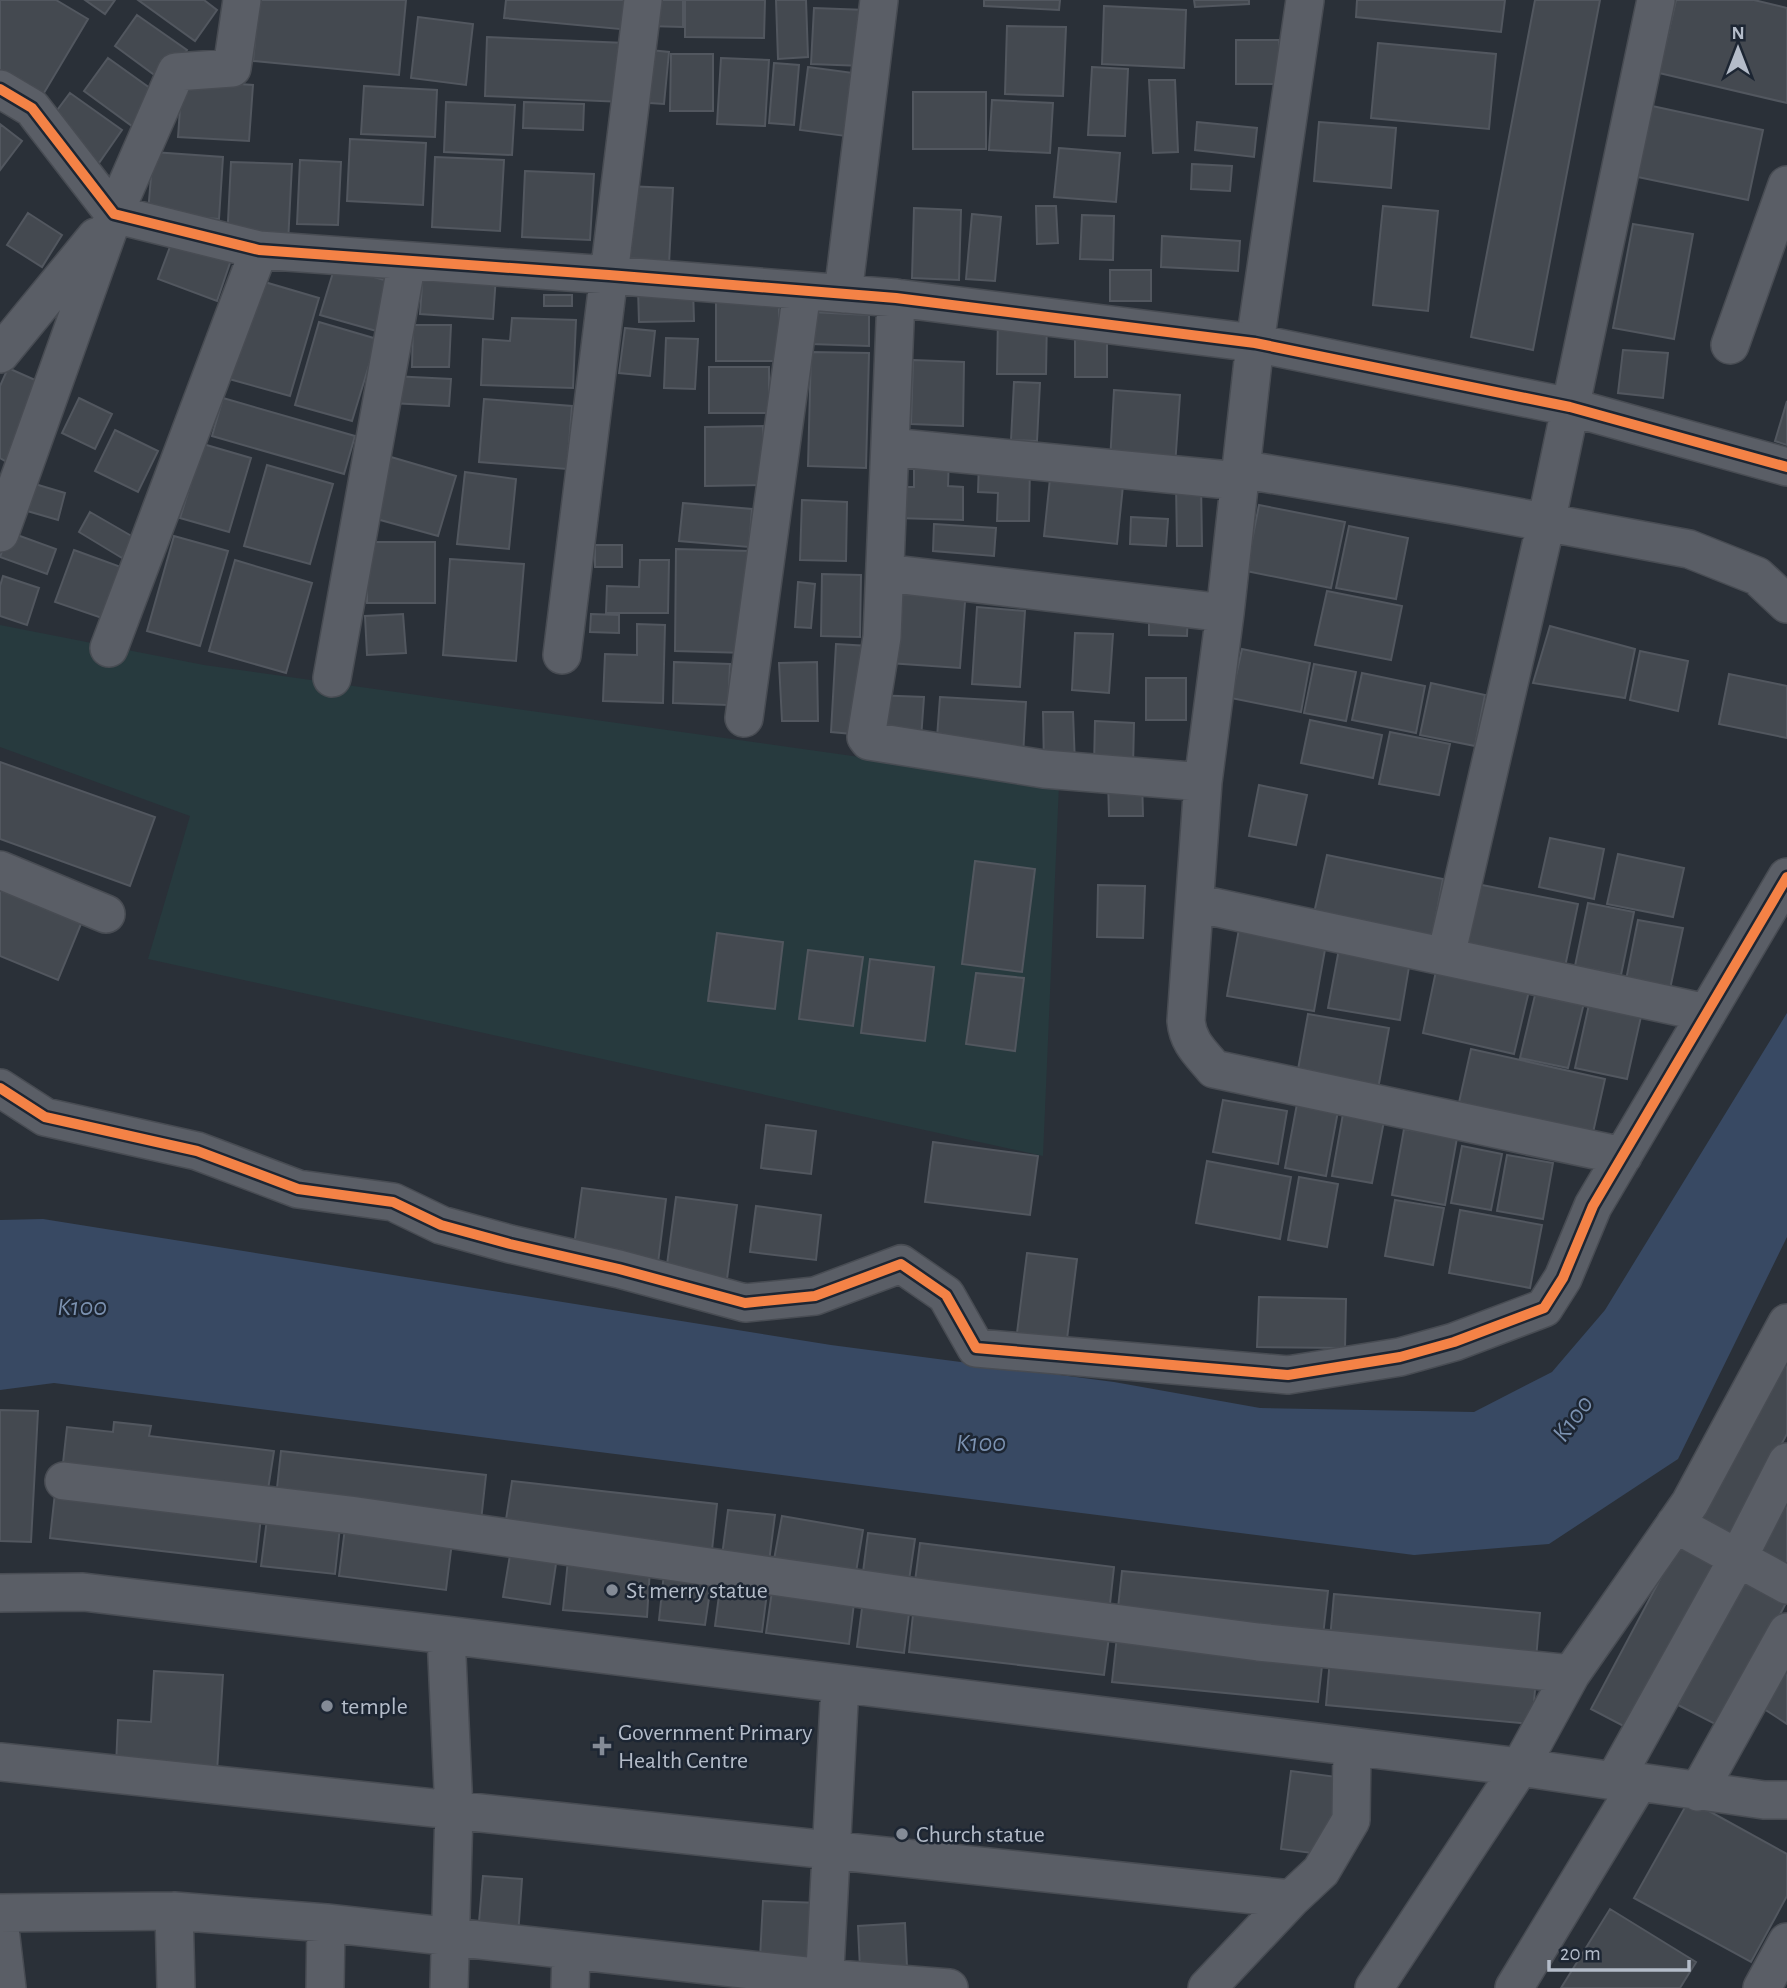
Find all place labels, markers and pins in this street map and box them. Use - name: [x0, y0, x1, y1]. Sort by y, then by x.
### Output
- place label: St merry statue: [626, 1579, 768, 1603]
- marker: St merry statue: [604, 1582, 620, 1598]
- place label: temple: [341, 1695, 408, 1719]
- marker: temple: [319, 1698, 335, 1714]
- place label: Government Primary Health Centre: [618, 1721, 812, 1773]
- marker: Government Primary Health Centre: [592, 1736, 612, 1756]
- place label: Church statue: [916, 1823, 1045, 1847]
- marker: Church statue: [894, 1826, 910, 1842]

